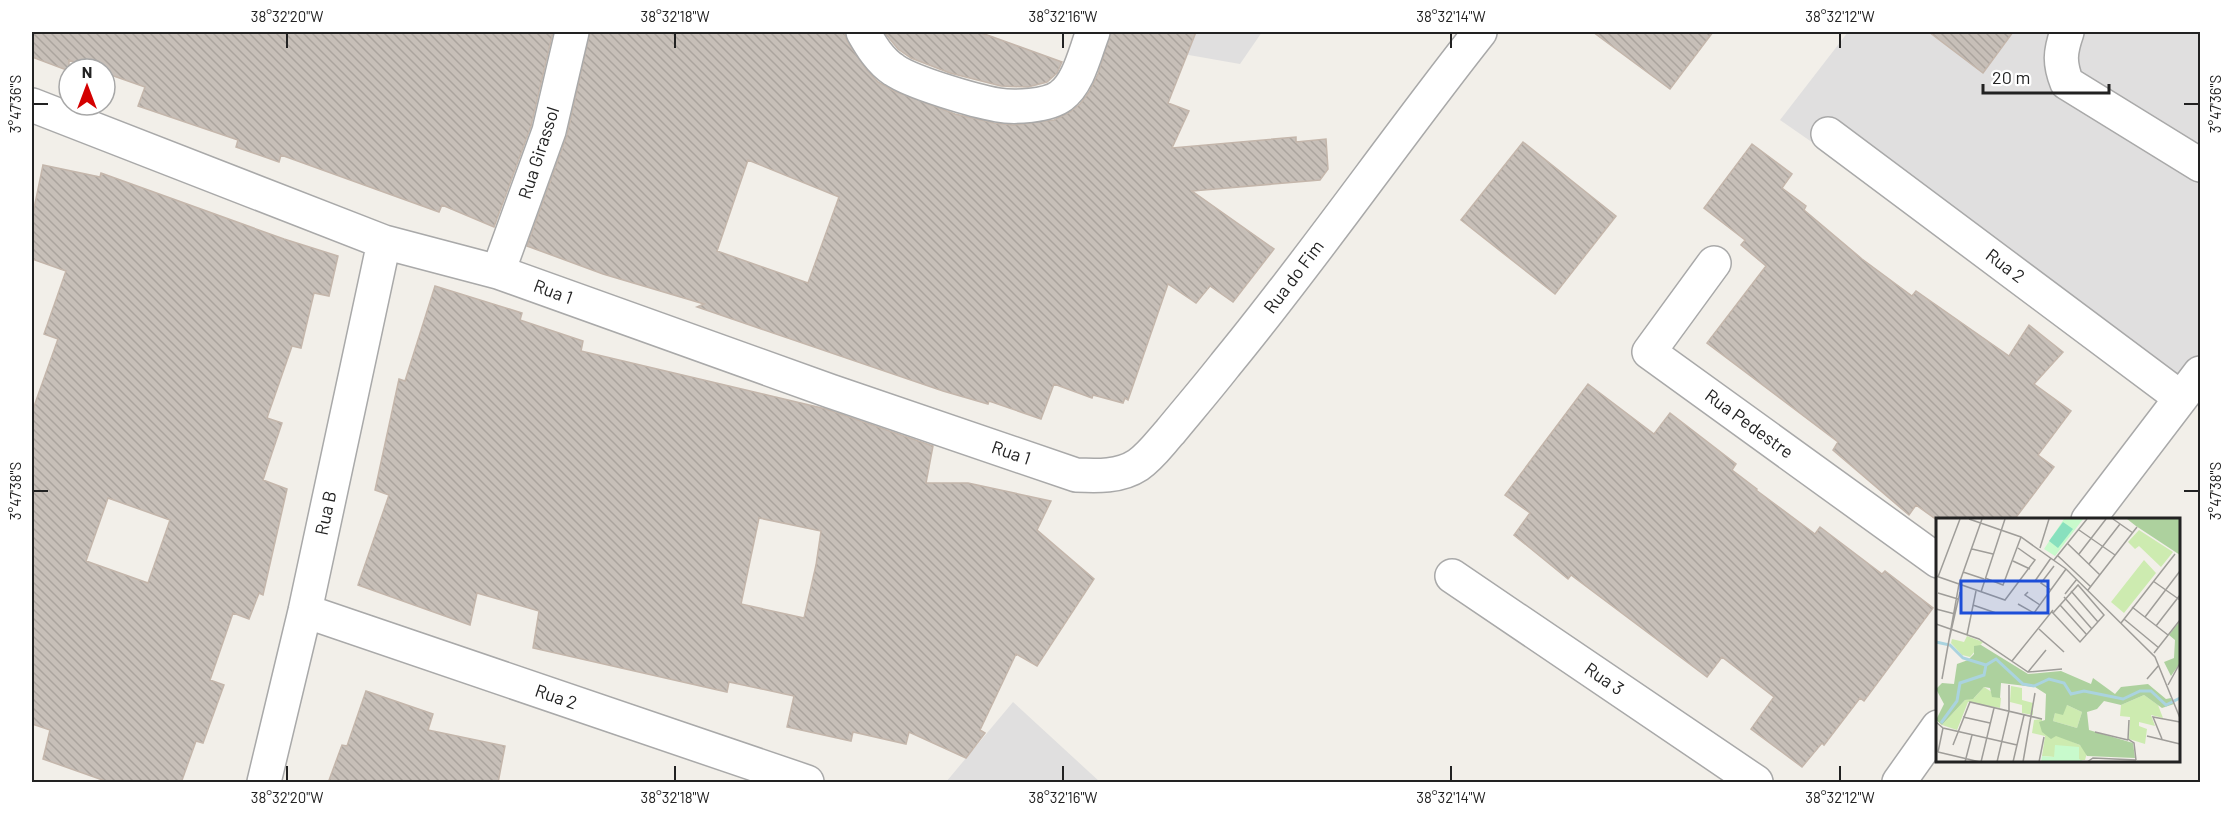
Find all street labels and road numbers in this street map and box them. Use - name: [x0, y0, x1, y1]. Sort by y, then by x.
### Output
- street label: Rua Girassol: [513, 104, 563, 202]
- street label: Rua do Fim: [1258, 235, 1328, 318]
- street label: Rua 2: [1982, 243, 2029, 287]
- street label: Rua 1: [531, 274, 576, 308]
- street label: Rua Pedestre: [1701, 384, 1798, 463]
- street label: Rua 1: [989, 435, 1034, 469]
- street label: Rua B: [310, 489, 340, 537]
- street label: Rua 3: [1581, 657, 1628, 699]
- street label: Rua 2: [532, 679, 580, 713]

